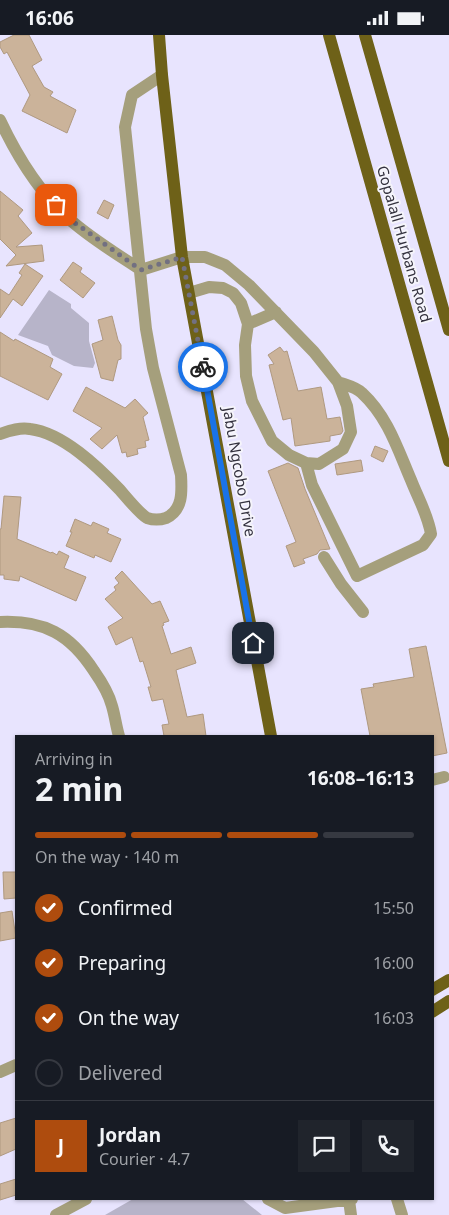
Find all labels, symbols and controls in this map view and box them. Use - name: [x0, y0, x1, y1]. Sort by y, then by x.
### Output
- text: 16:06: [25, 5, 74, 31]
- street label: Gopalall Hurbans Road: [373, 163, 437, 324]
- pin: [35, 184, 77, 226]
- icon: bag: [42, 191, 70, 219]
- courier: [178, 342, 228, 392]
- icon: bike: [189, 353, 217, 381]
- street label: Jabu Ngcobo Drive: [218, 404, 261, 538]
- pin: [232, 622, 274, 664]
- icon: home: [239, 629, 267, 657]
- text: Arriving in: [35, 748, 113, 770]
- text: 16:08–16:13: [307, 765, 414, 791]
- text: 2 min: [35, 767, 123, 810]
- text: On the way · 140 m: [35, 846, 179, 868]
- icon: check: [35, 894, 63, 922]
- text: Confirmed: [78, 895, 173, 921]
- text: 15:50: [373, 897, 414, 919]
- icon: check: [35, 949, 63, 977]
- text: Preparing: [78, 950, 166, 976]
- text: 16:00: [373, 952, 414, 974]
- icon: check: [35, 1004, 63, 1032]
- text: On the way: [78, 1005, 179, 1031]
- text: 16:03: [373, 1007, 414, 1029]
- text: Delivered: [78, 1060, 163, 1086]
- button: chat: [298, 1120, 350, 1172]
- button: phone: [362, 1120, 414, 1172]
- text: Jordan: [99, 1122, 161, 1148]
- text: J: [58, 1133, 64, 1159]
- text: Courier · 4.7: [99, 1148, 190, 1170]

